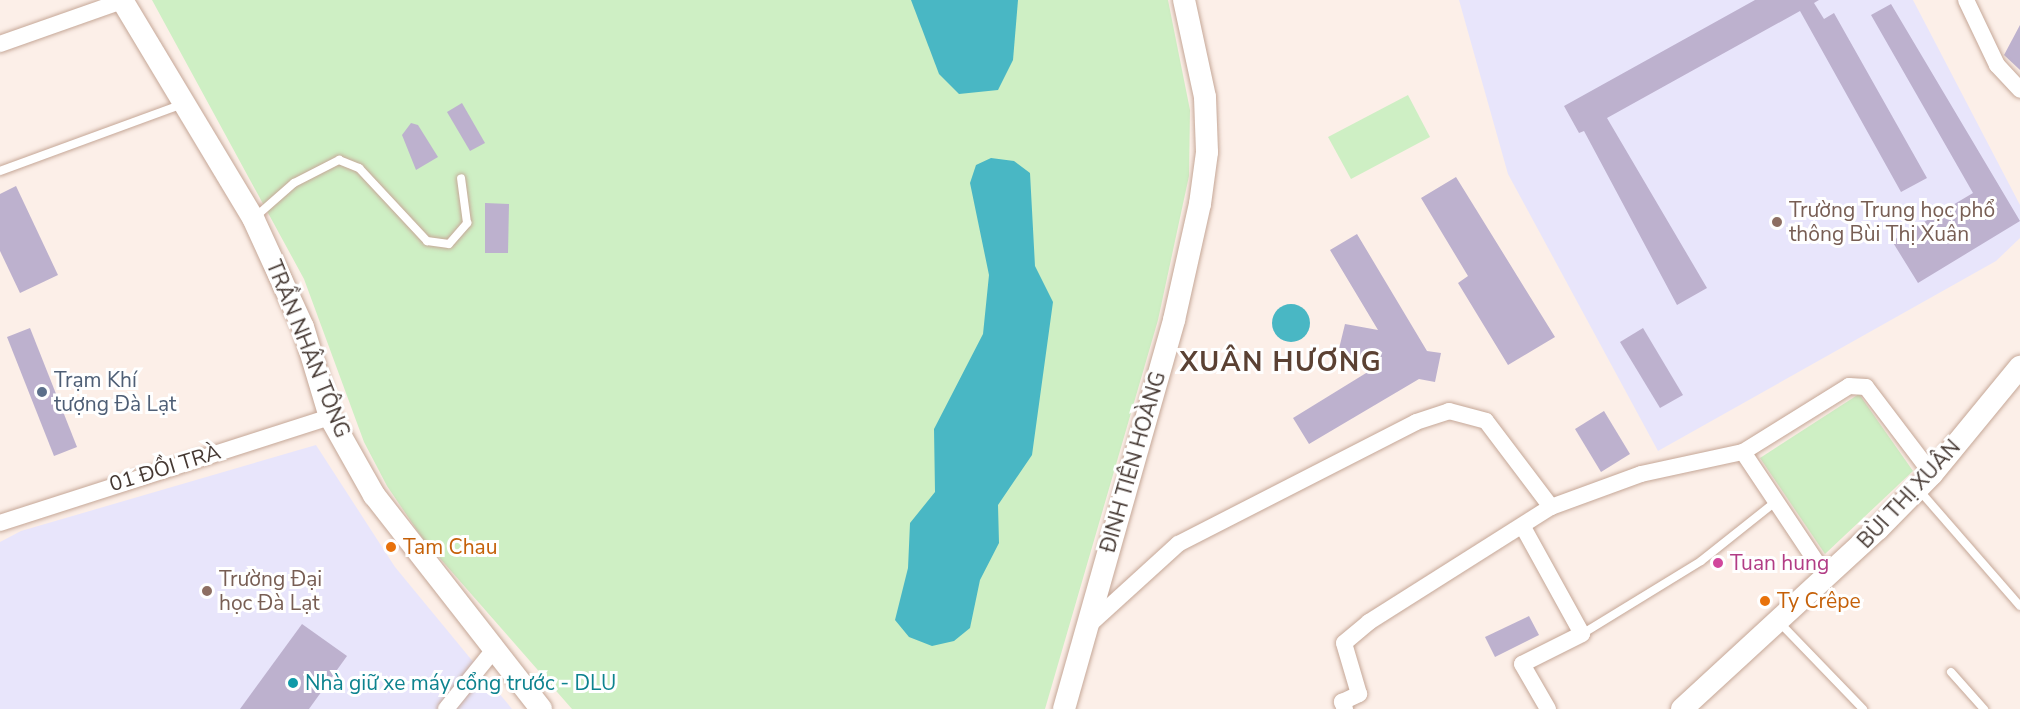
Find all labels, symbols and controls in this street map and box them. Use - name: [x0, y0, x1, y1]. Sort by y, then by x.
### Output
- place label: Trường Trung học phổ thông Bùi Thị Xuân: [1789, 197, 1995, 247]
- marker: Trường Trung học phổ thông Bùi Thị Xuân: [1770, 215, 1784, 229]
- street label: TRẦN NHÂN TÔNG: [261, 257, 355, 441]
- district label: XUÂN HƯƠNG: [1180, 347, 1382, 379]
- place label: Trạm Khí tượng Đà Lạt: [54, 367, 176, 417]
- street label: ĐINH TIÊN HOÀNG: [1095, 369, 1171, 555]
- marker: Trạm Khí tượng Đà Lạt: [35, 385, 49, 399]
- street label: BÙI THỊ XUÂN: [1852, 435, 1966, 553]
- street label: 01 ĐỒI TRÀ: [106, 439, 224, 497]
- place label: Tam Chau: [403, 534, 498, 560]
- marker: Tam Chau: [384, 540, 398, 554]
- place label: Tuan hung: [1730, 550, 1829, 576]
- marker: Tuan hung: [1711, 556, 1725, 570]
- place label: Trường Đại học Đà Lạt: [219, 566, 322, 616]
- marker: Trường Đại học Đà Lạt: [200, 584, 214, 598]
- place label: Ty Crêpe: [1777, 588, 1861, 614]
- marker: Ty Crêpe: [1758, 594, 1772, 608]
- place label: Nhà giữ xe máy cổng trước - DLU: [305, 670, 616, 696]
- marker: Nhà giữ xe máy cổng trước - DLU: [286, 676, 300, 690]

